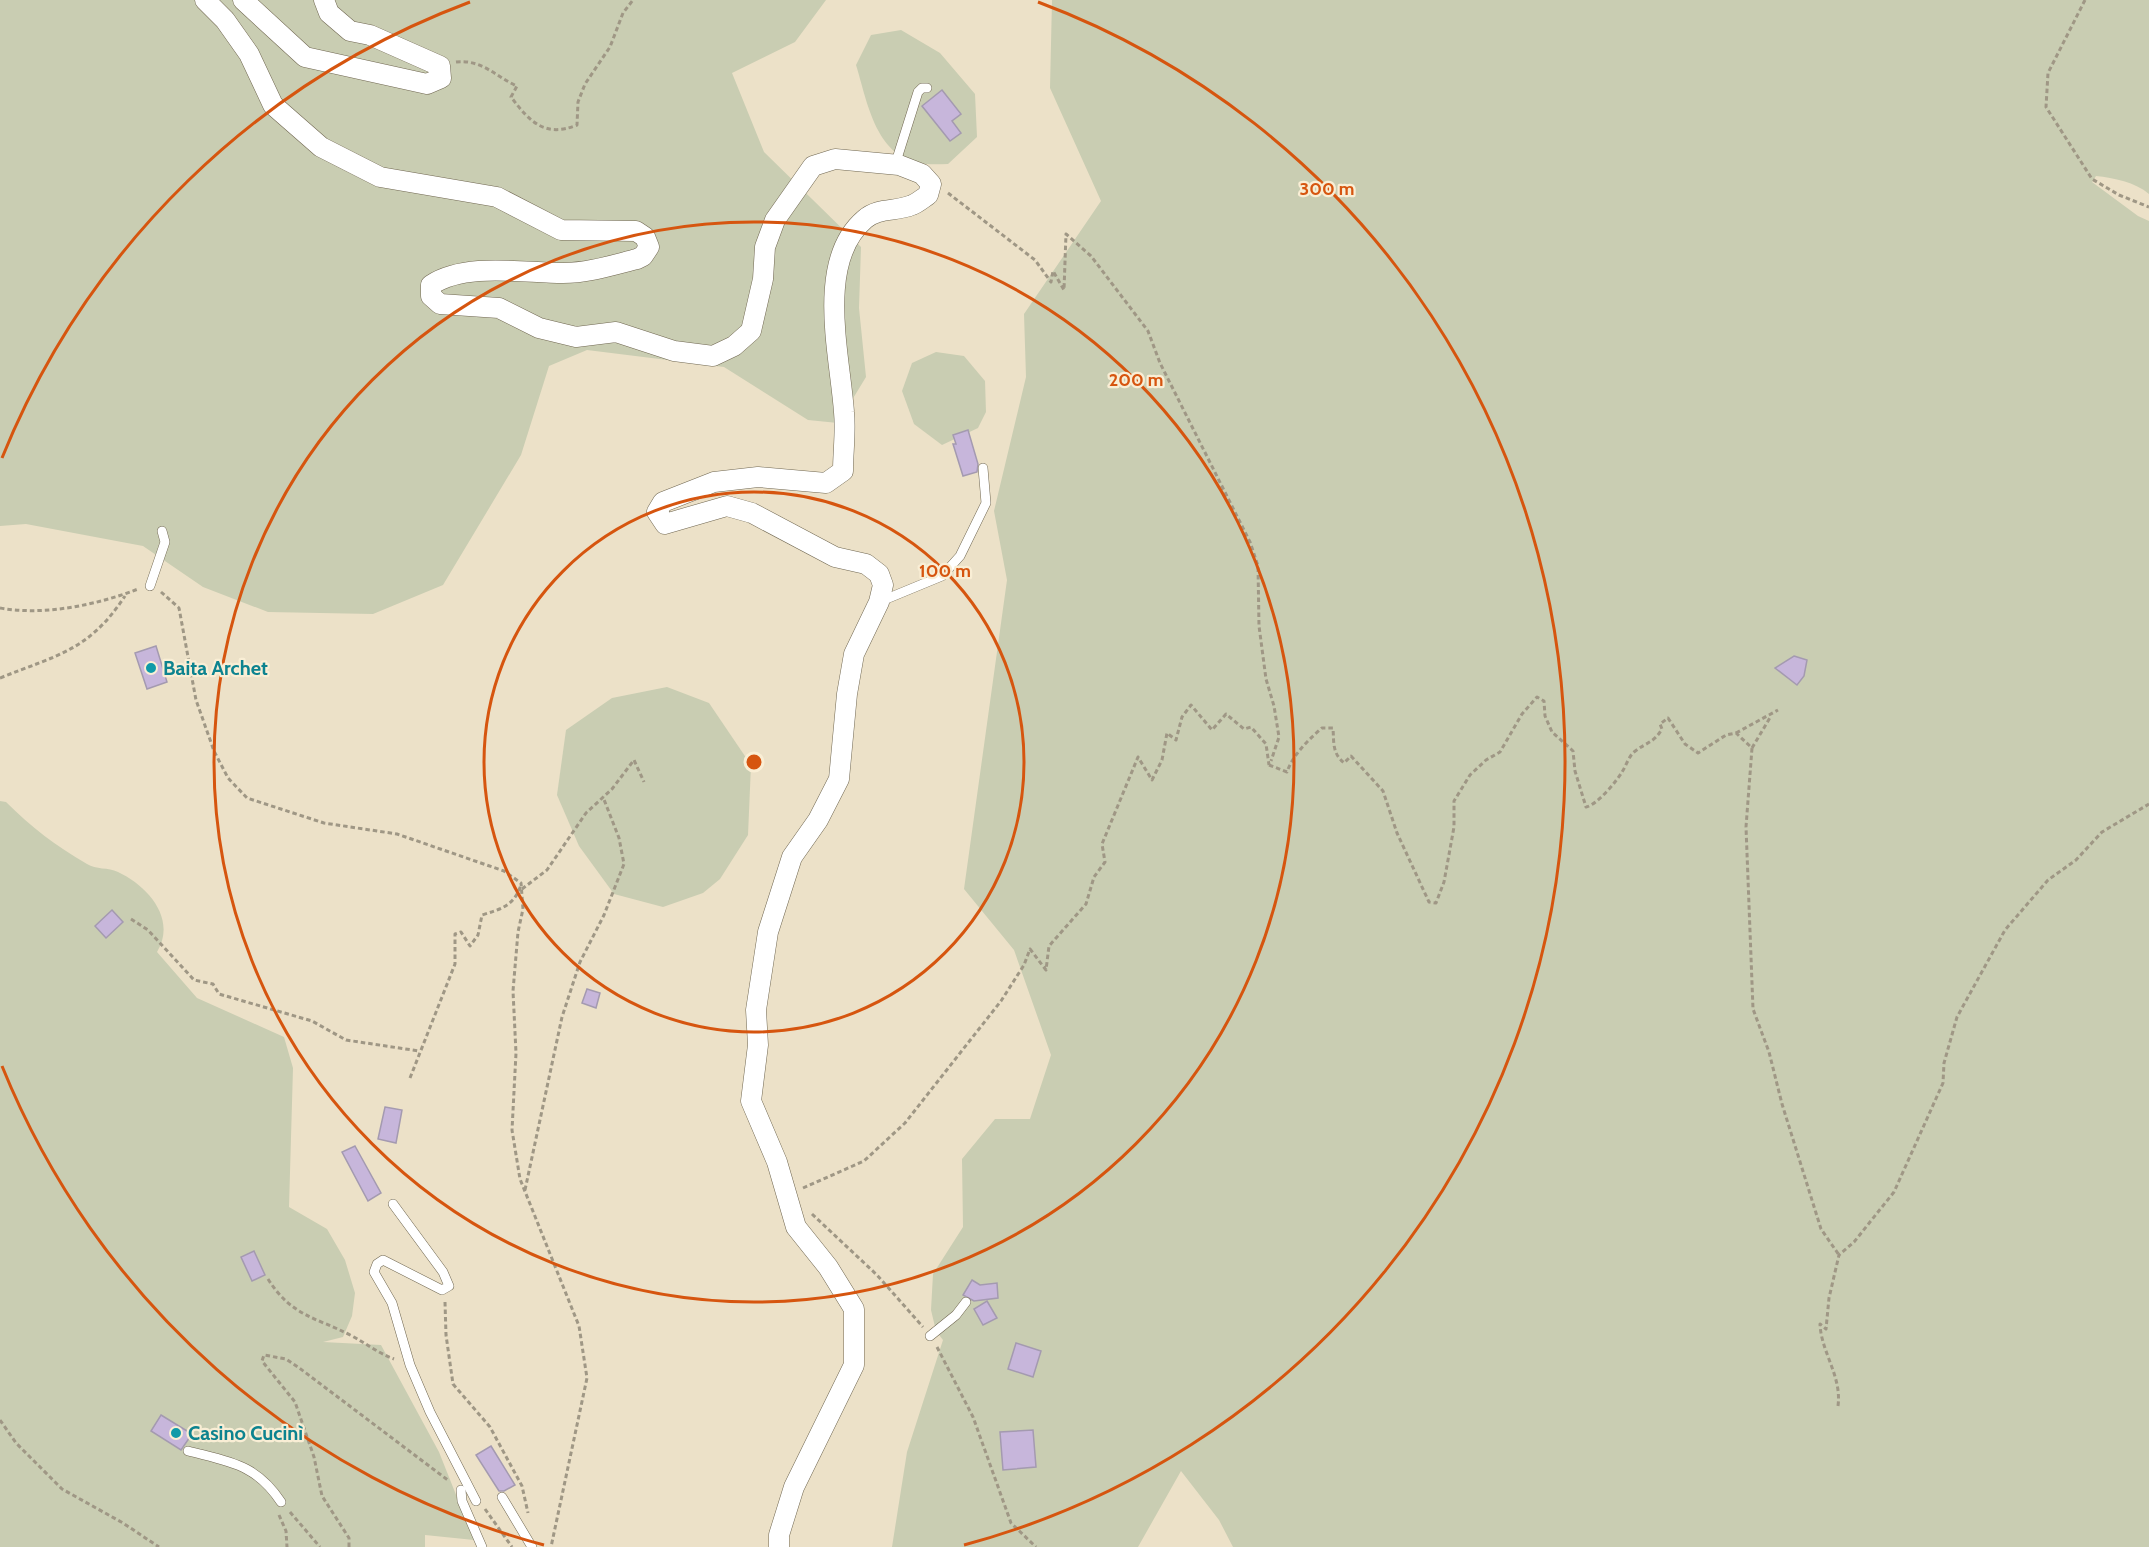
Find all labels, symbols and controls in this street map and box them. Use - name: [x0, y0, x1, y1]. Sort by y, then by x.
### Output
- text: 300 m: [1300, 178, 1354, 200]
- text: 200 m: [1109, 369, 1163, 391]
- text: 100 m: [919, 560, 971, 582]
- place label: Baita Archet: [163, 656, 268, 680]
- marker: Baita Archet: [144, 661, 158, 675]
- centre of rings: [744, 752, 764, 772]
- place label: Casino Cucinì: [188, 1421, 303, 1445]
- marker: Casino Cucinì: [169, 1426, 183, 1440]

